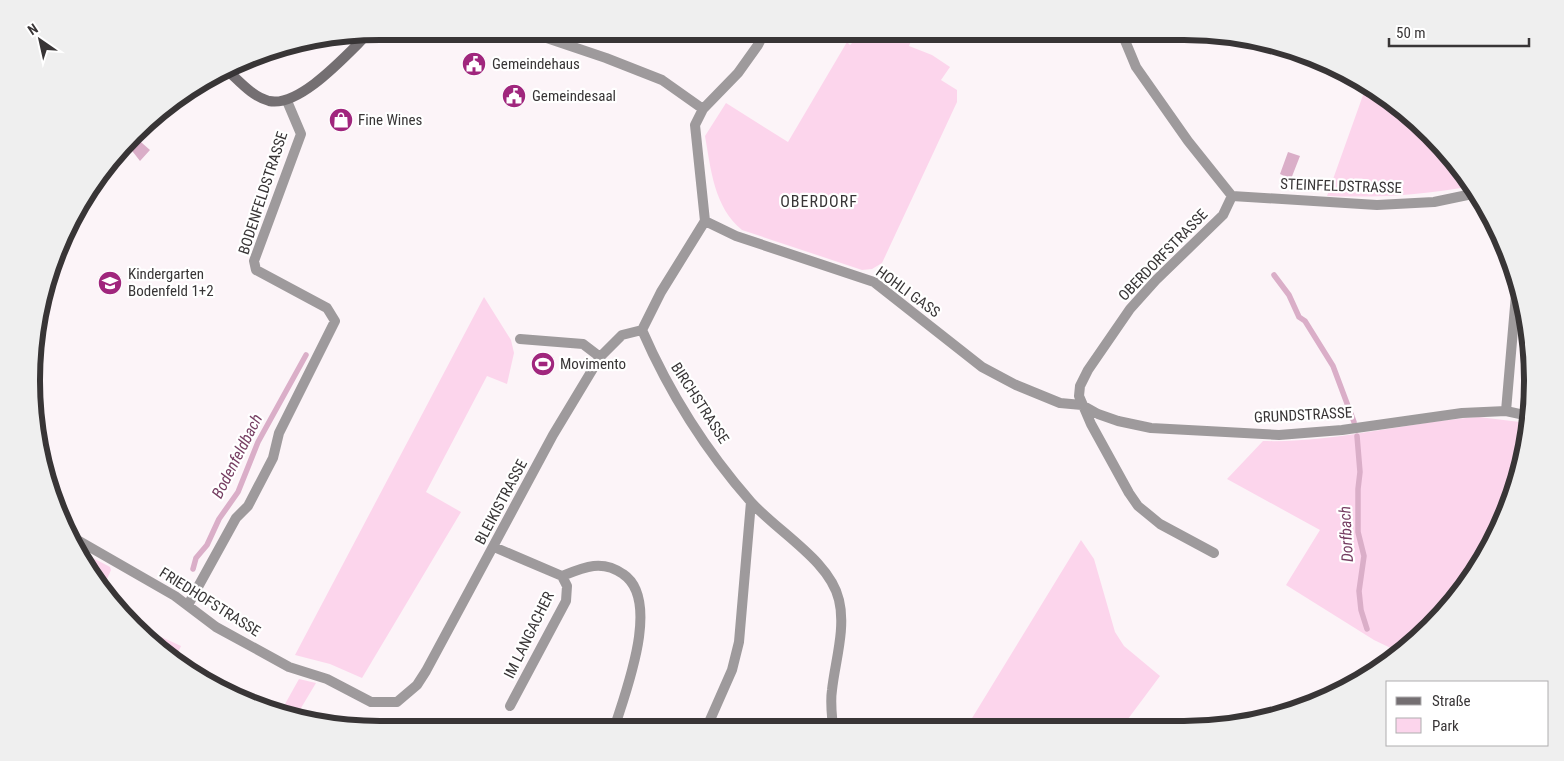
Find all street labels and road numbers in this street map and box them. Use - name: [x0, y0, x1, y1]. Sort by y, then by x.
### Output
- street label: BODENFELDSTRASSE: [235, 129, 291, 257]
- street label: STEINFELDSTRASSE: [1280, 175, 1402, 197]
- street label: OBERDORFSTRASSE: [1115, 205, 1211, 305]
- street label: HOHLI GASS: [872, 263, 944, 321]
- street label: BIRCHSTRASSE: [667, 359, 733, 447]
- street label: GRUNDSTRASSE: [1253, 403, 1353, 427]
- street label: BLEIKISTRASSE: [471, 456, 531, 548]
- street label: FRIEDHOFSTRASSE: [156, 564, 264, 640]
- street label: IM LANGACHER: [500, 589, 558, 681]

